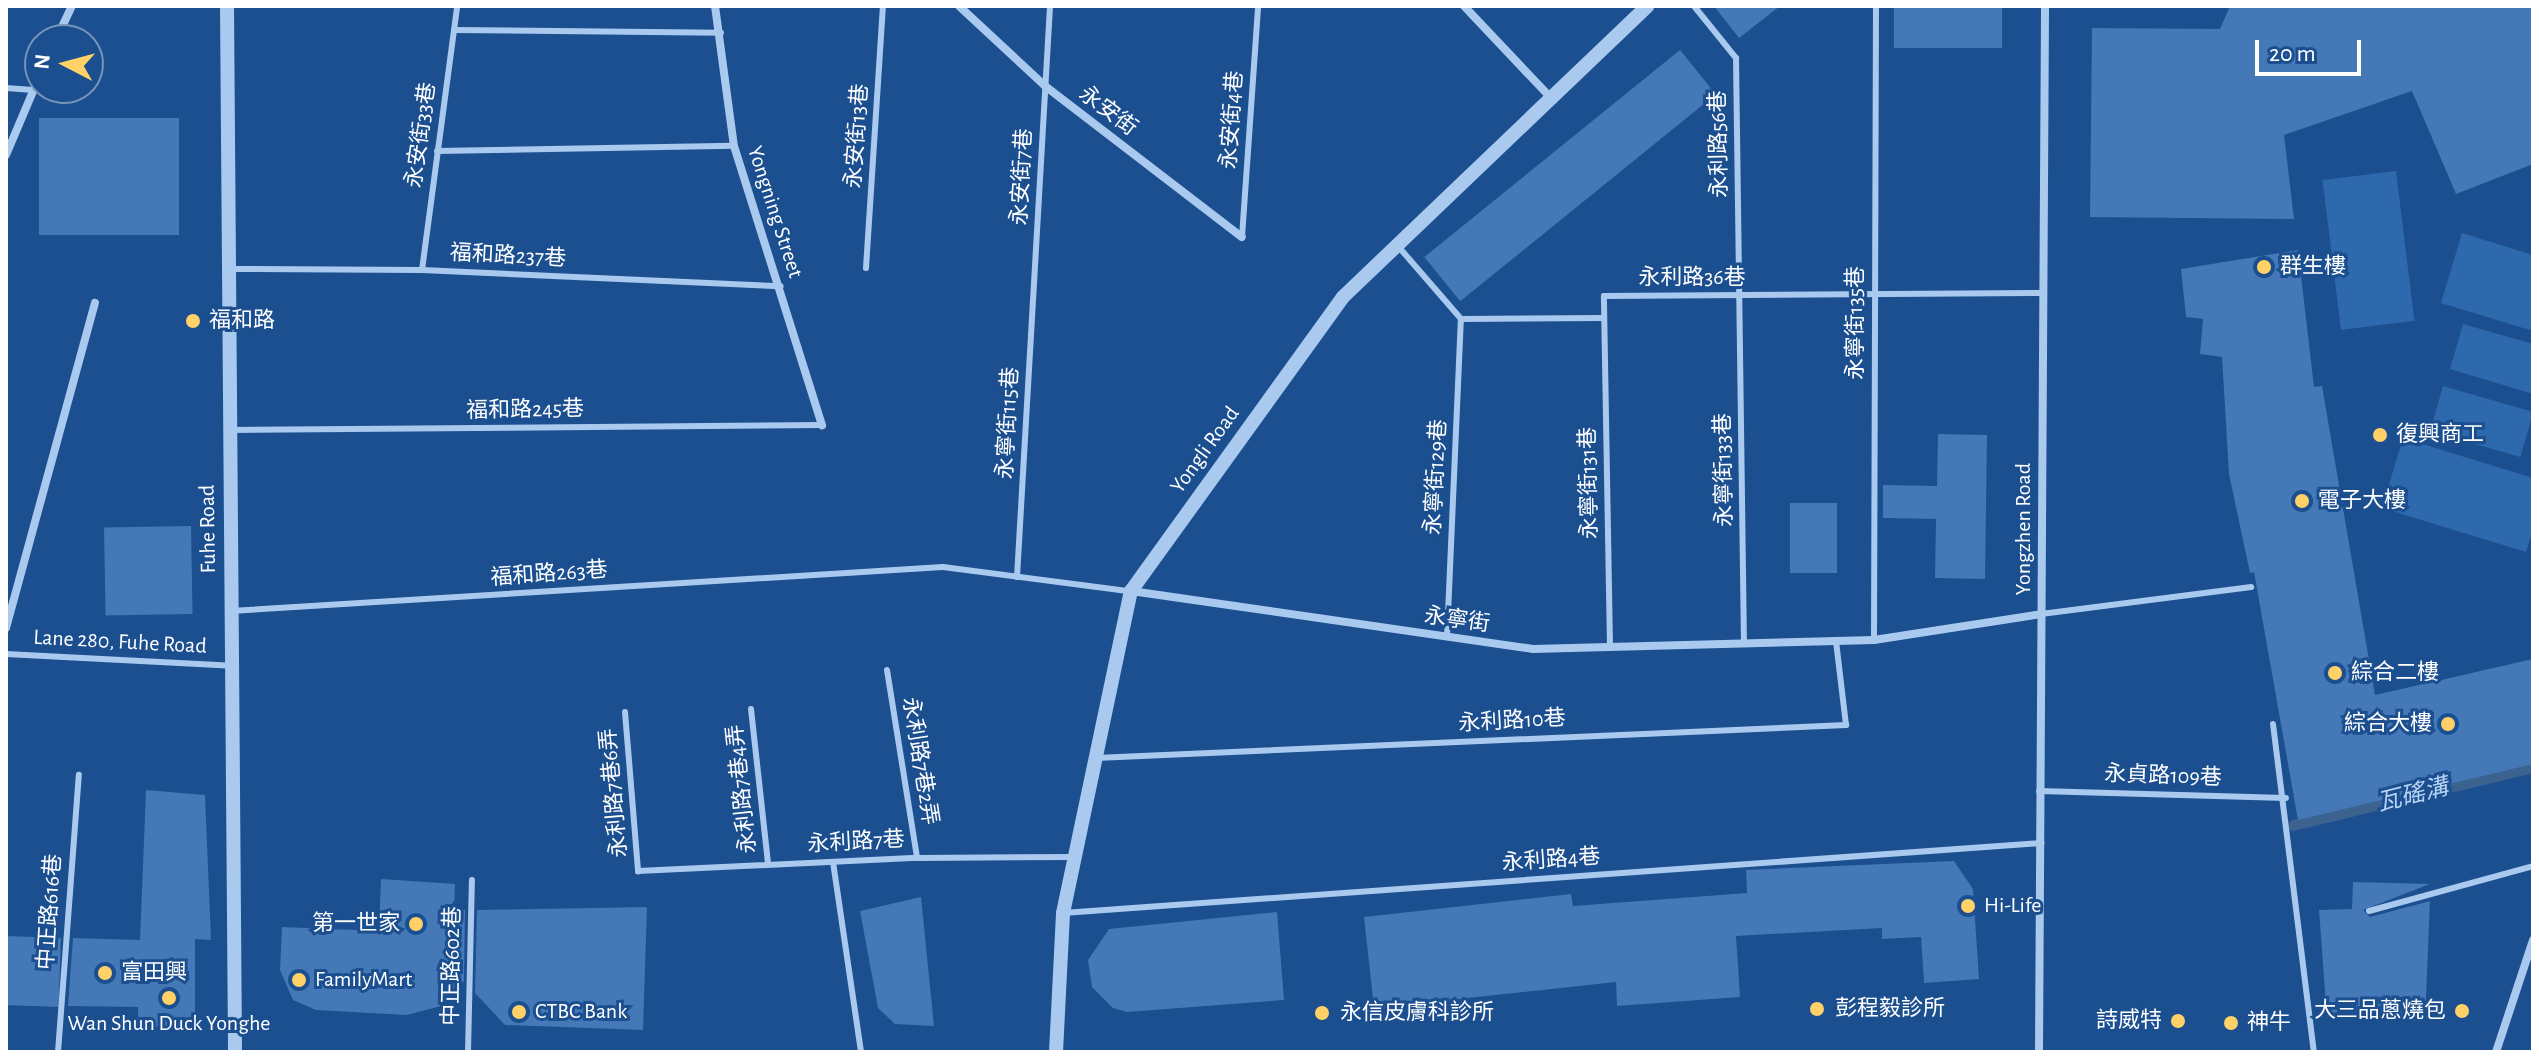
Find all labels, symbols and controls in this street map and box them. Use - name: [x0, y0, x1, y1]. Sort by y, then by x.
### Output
- north arrow: [24, 24, 104, 104]
- scale bar: [2259, 24, 2365, 74]
- text: 20 m: [2269, 42, 2316, 66]
- text: N: [30, 53, 54, 70]
- street label: 永安街4巷: [1215, 70, 1249, 170]
- street label: 永安街33巷: [401, 81, 441, 189]
- street label: 永安街: [1074, 81, 1142, 141]
- street label: 永安街13巷: [840, 83, 874, 189]
- street label: 永利路56巷: [1705, 90, 1733, 198]
- street label: 永安街7巷: [1006, 128, 1038, 226]
- street label: Yongning Street: [741, 143, 809, 281]
- street label: 福和路237巷: [449, 240, 567, 272]
- place label: 群生樓: [2280, 254, 2346, 280]
- marker: 群生樓: [2255, 258, 2273, 276]
- street label: 永利路36巷: [1638, 265, 1746, 291]
- street label: 永寧街135巷: [1843, 266, 1869, 380]
- place label: 福和路: [209, 308, 275, 334]
- marker: 福和路: [184, 312, 202, 330]
- street label: 永寧街115巷: [992, 366, 1024, 480]
- street label: 福和路245巷: [466, 396, 584, 424]
- street label: Yongli Road: [1165, 401, 1245, 499]
- street label: 永寧街133巷: [1710, 413, 1738, 527]
- street label: 永寧街129巷: [1420, 418, 1452, 536]
- place label: 復興商工: [2396, 422, 2484, 448]
- marker: 復興商工: [2371, 426, 2389, 444]
- street label: 永寧街131巷: [1575, 427, 1603, 539]
- street label: Yongzhen Road: [2011, 463, 2037, 595]
- street label: Fuhe Road: [194, 484, 222, 574]
- place label: 電子大樓: [2318, 488, 2406, 514]
- marker: 電子大樓: [2293, 492, 2311, 510]
- street label: 福和路263巷: [490, 557, 608, 591]
- street label: 永寧街: [1422, 602, 1492, 638]
- street label: Lane 280, Fuhe Road: [33, 624, 207, 660]
- place label: 綜合二樓: [2351, 660, 2439, 686]
- marker: 綜合二樓: [2326, 664, 2344, 682]
- street label: 永利路7巷2弄: [897, 695, 943, 827]
- street label: 永利路10巷: [1458, 705, 1566, 737]
- place label: 綜合大樓: [2344, 711, 2432, 737]
- marker: 綜合大樓: [2439, 715, 2457, 733]
- street label: 永利路7巷4弄: [722, 723, 762, 855]
- street label: 永利路7巷6弄: [595, 727, 633, 859]
- street label: 永貞路109巷: [2104, 761, 2222, 791]
- water label: 瓦磘溝: [2375, 773, 2451, 819]
- street label: 永利路7巷: [807, 826, 905, 858]
- street label: 永利路4巷: [1501, 843, 1601, 877]
- street label: 中正路616巷: [33, 853, 67, 971]
- place label: Hi-Life: [1984, 893, 2041, 919]
- marker: Hi-Life: [1959, 897, 1977, 915]
- street label: 中正路602巷: [438, 906, 466, 1026]
- place label: 第一世家: [312, 911, 400, 937]
- marker: 第一世家: [407, 915, 425, 933]
- place label: 富田興: [121, 960, 187, 986]
- marker: 富田興: [96, 964, 114, 982]
- place label: FamilyMart: [315, 967, 412, 993]
- marker: FamilyMart: [290, 971, 308, 989]
- marker: Wan Shun Duck Yonghe: [160, 989, 178, 1007]
- place label: 彭程毅診所: [1835, 996, 1945, 1022]
- marker: 彭程毅診所: [1806, 998, 1828, 1020]
- place label: 大三品蔥燒包: [2314, 998, 2446, 1024]
- place label: CTBC Bank: [535, 999, 627, 1025]
- place label: 永信皮膚科診所: [1340, 1000, 1494, 1026]
- marker: 永信皮膚科診所: [1311, 1002, 1333, 1024]
- marker: 大三品蔥燒包: [2453, 1002, 2471, 1020]
- marker: CTBC Bank: [510, 1003, 528, 1021]
- place label: 詩威特: [2096, 1008, 2162, 1034]
- place label: 神牛: [2247, 1010, 2291, 1036]
- place label: Wan Shun Duck Yonghe: [68, 1011, 270, 1037]
- marker: 詩威特: [2169, 1012, 2187, 1030]
- marker: 神牛: [2222, 1014, 2240, 1032]

